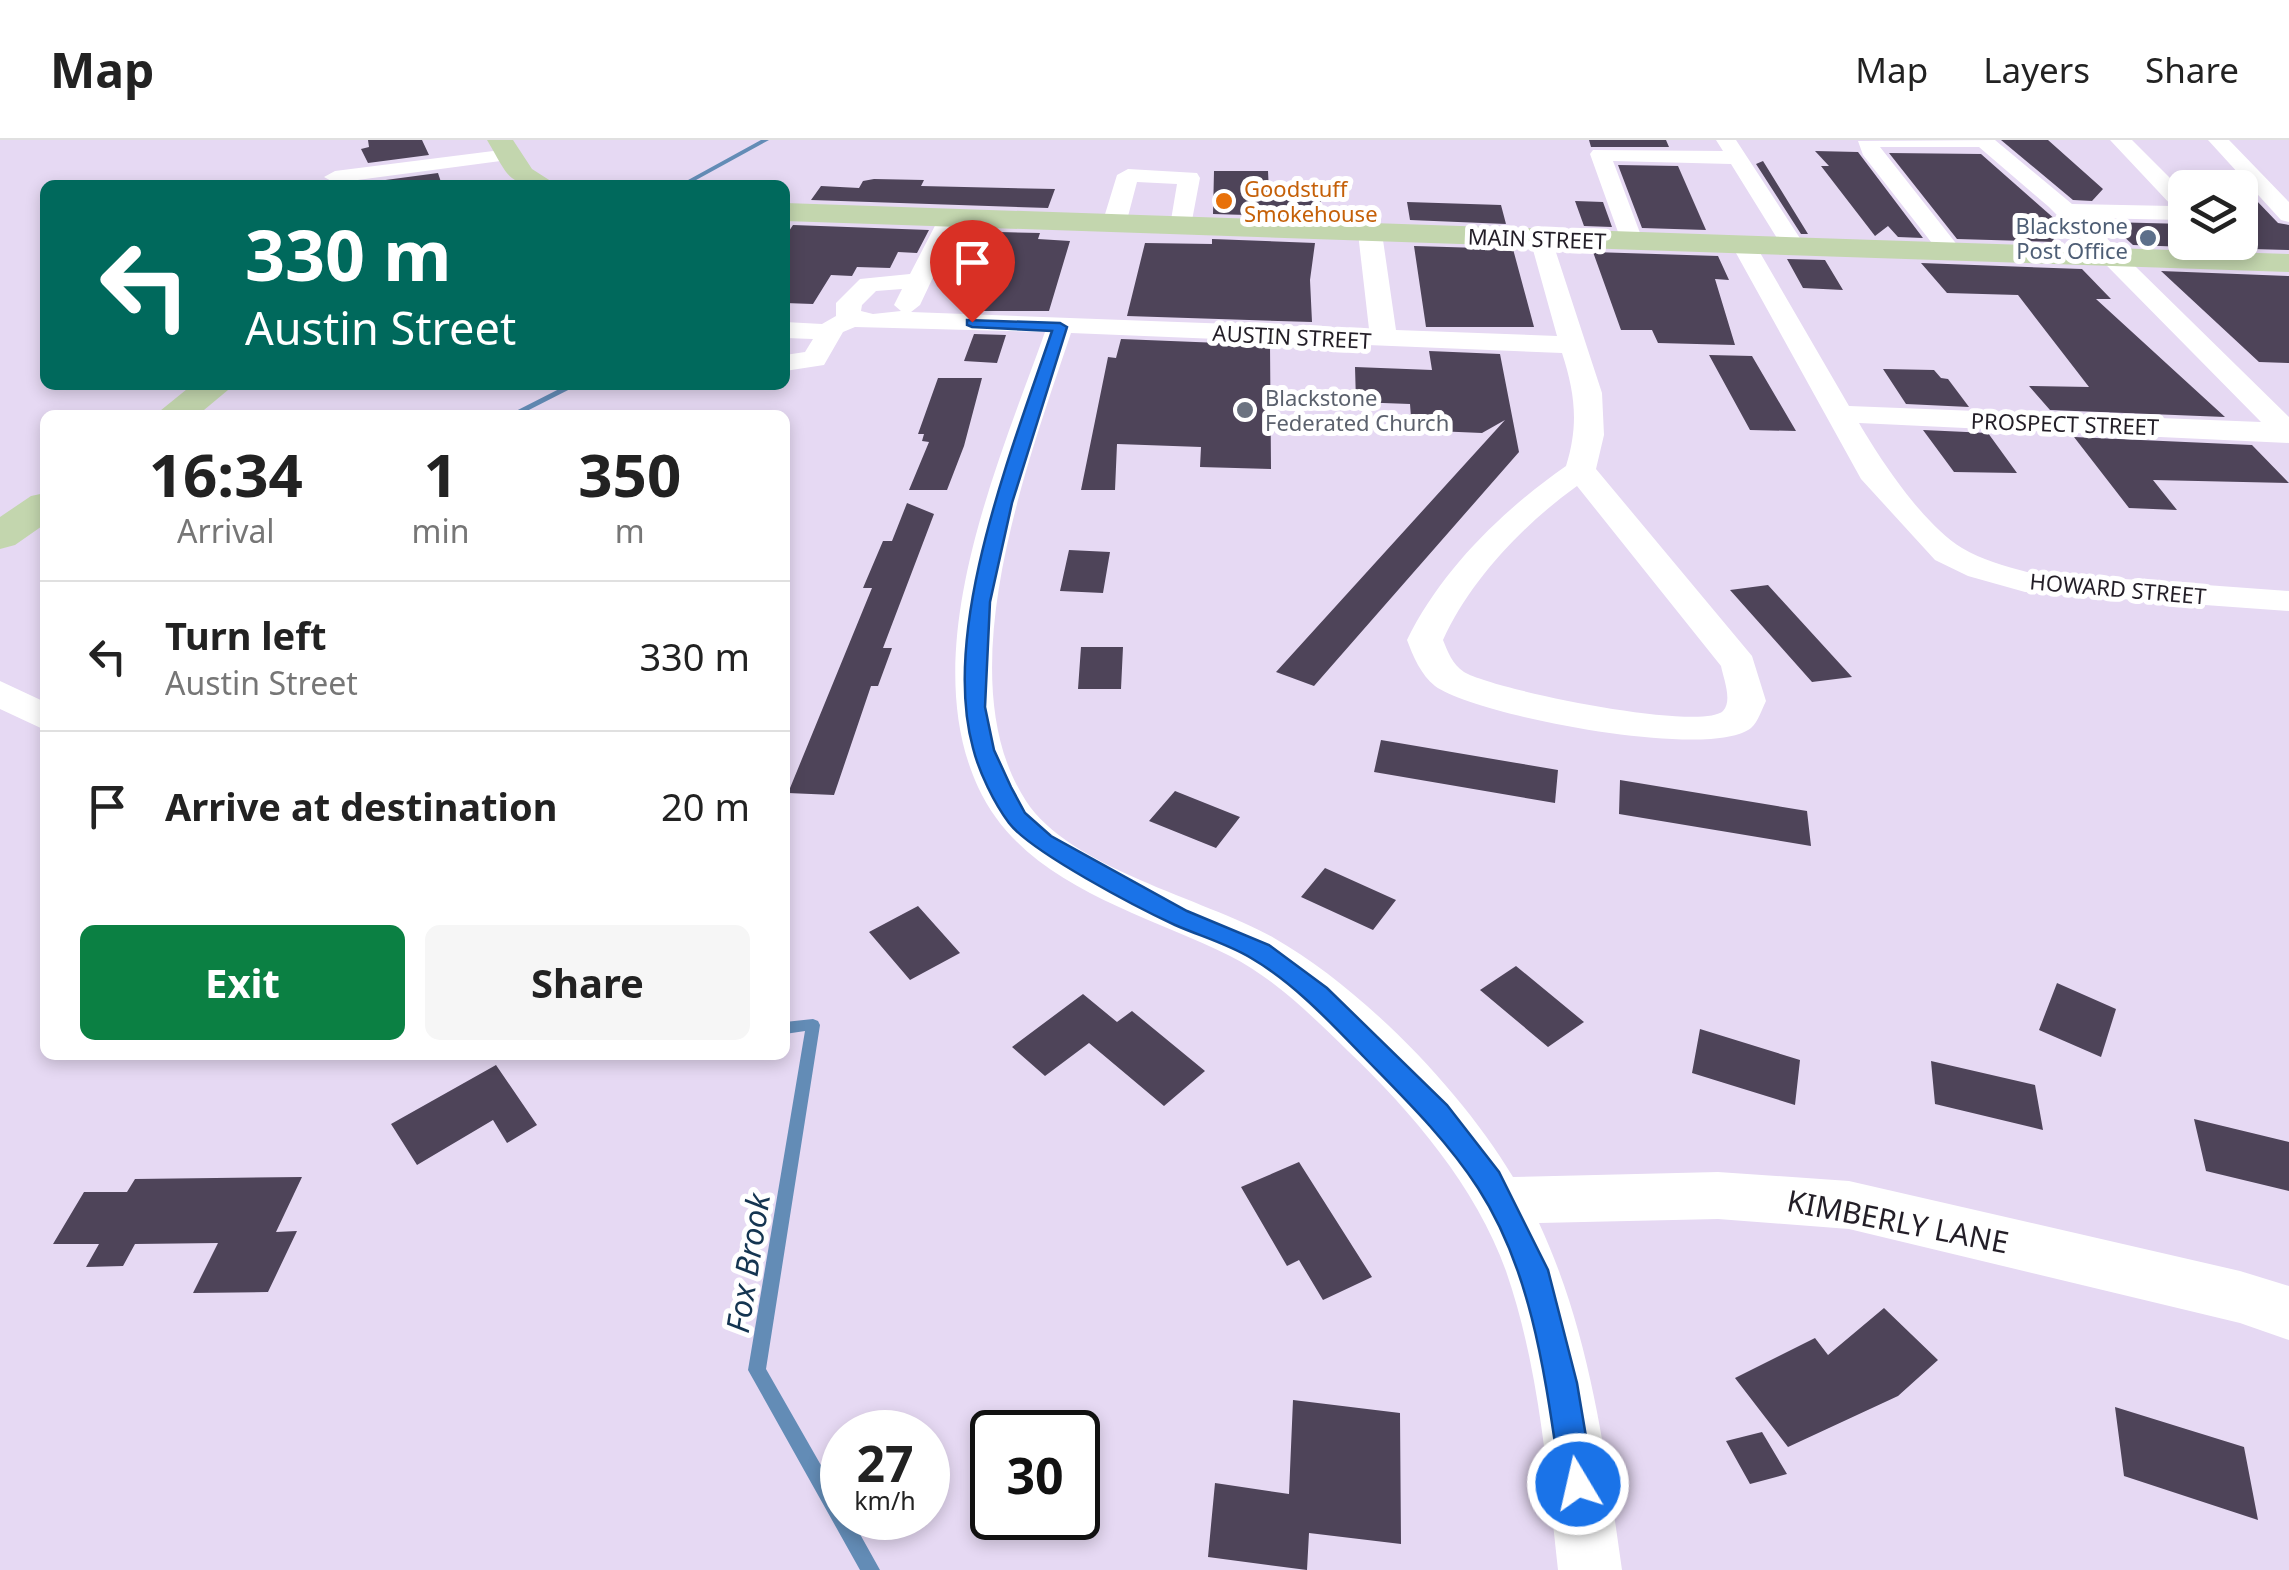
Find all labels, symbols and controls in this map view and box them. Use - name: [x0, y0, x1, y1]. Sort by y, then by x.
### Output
- text: Map: [50, 37, 154, 102]
- text: Map: [1855, 46, 1928, 93]
- text: Layers: [1983, 46, 2090, 93]
- text: Share: [2145, 46, 2239, 93]
- map controls: [2168, 170, 2258, 260]
- button: layers: [2168, 170, 2258, 260]
- place label: Goodstuff Smokehouse: [1244, 173, 1378, 228]
- marker: Goodstuff Smokehouse: [1213, 190, 1235, 212]
- text: 330 m: [245, 206, 452, 302]
- place label: Blackstone Post Office: [2016, 210, 2128, 265]
- icon: left: [80, 220, 210, 350]
- pin: [930, 220, 1015, 323]
- street label: MAIN STREET: [1467, 221, 1607, 255]
- marker: Blackstone Post Office: [2137, 227, 2159, 249]
- icon: arrive: [945, 235, 1000, 290]
- text: Austin Street: [245, 297, 516, 358]
- street label: AUSTIN STREET: [1212, 317, 1372, 355]
- place label: Blackstone Federated Church: [1265, 382, 1449, 437]
- marker: Blackstone Federated Church: [1234, 399, 1256, 421]
- street label: PROSPECT STREET: [1970, 405, 2160, 441]
- text: 16:34: [149, 433, 303, 515]
- text: 1: [423, 433, 458, 515]
- text: 350: [578, 433, 681, 515]
- text: Arrival: [177, 509, 275, 552]
- text: min: [412, 509, 470, 552]
- text: m: [615, 509, 645, 552]
- street label: HOWARD STREET: [2028, 565, 2208, 611]
- text: Turn left: [165, 609, 327, 661]
- icon: left: [80, 629, 135, 684]
- text: 330 m: [639, 630, 750, 682]
- text: Austin Street: [165, 661, 358, 704]
- icon: arrive: [80, 779, 135, 834]
- text: Arrive at destination: [165, 780, 557, 832]
- text: 20 m: [661, 780, 750, 832]
- button: Exit: [80, 925, 405, 1040]
- button: Share: [425, 925, 750, 1040]
- street label: KIMBERLY LANE: [1784, 1179, 2012, 1263]
- water label: Fox Brook: [715, 1189, 779, 1336]
- speed limit sign: 30: [970, 1410, 1100, 1540]
- text: 27: [856, 1429, 914, 1497]
- position arrow: [1526, 1432, 1630, 1536]
- text: km/h: [854, 1483, 916, 1517]

